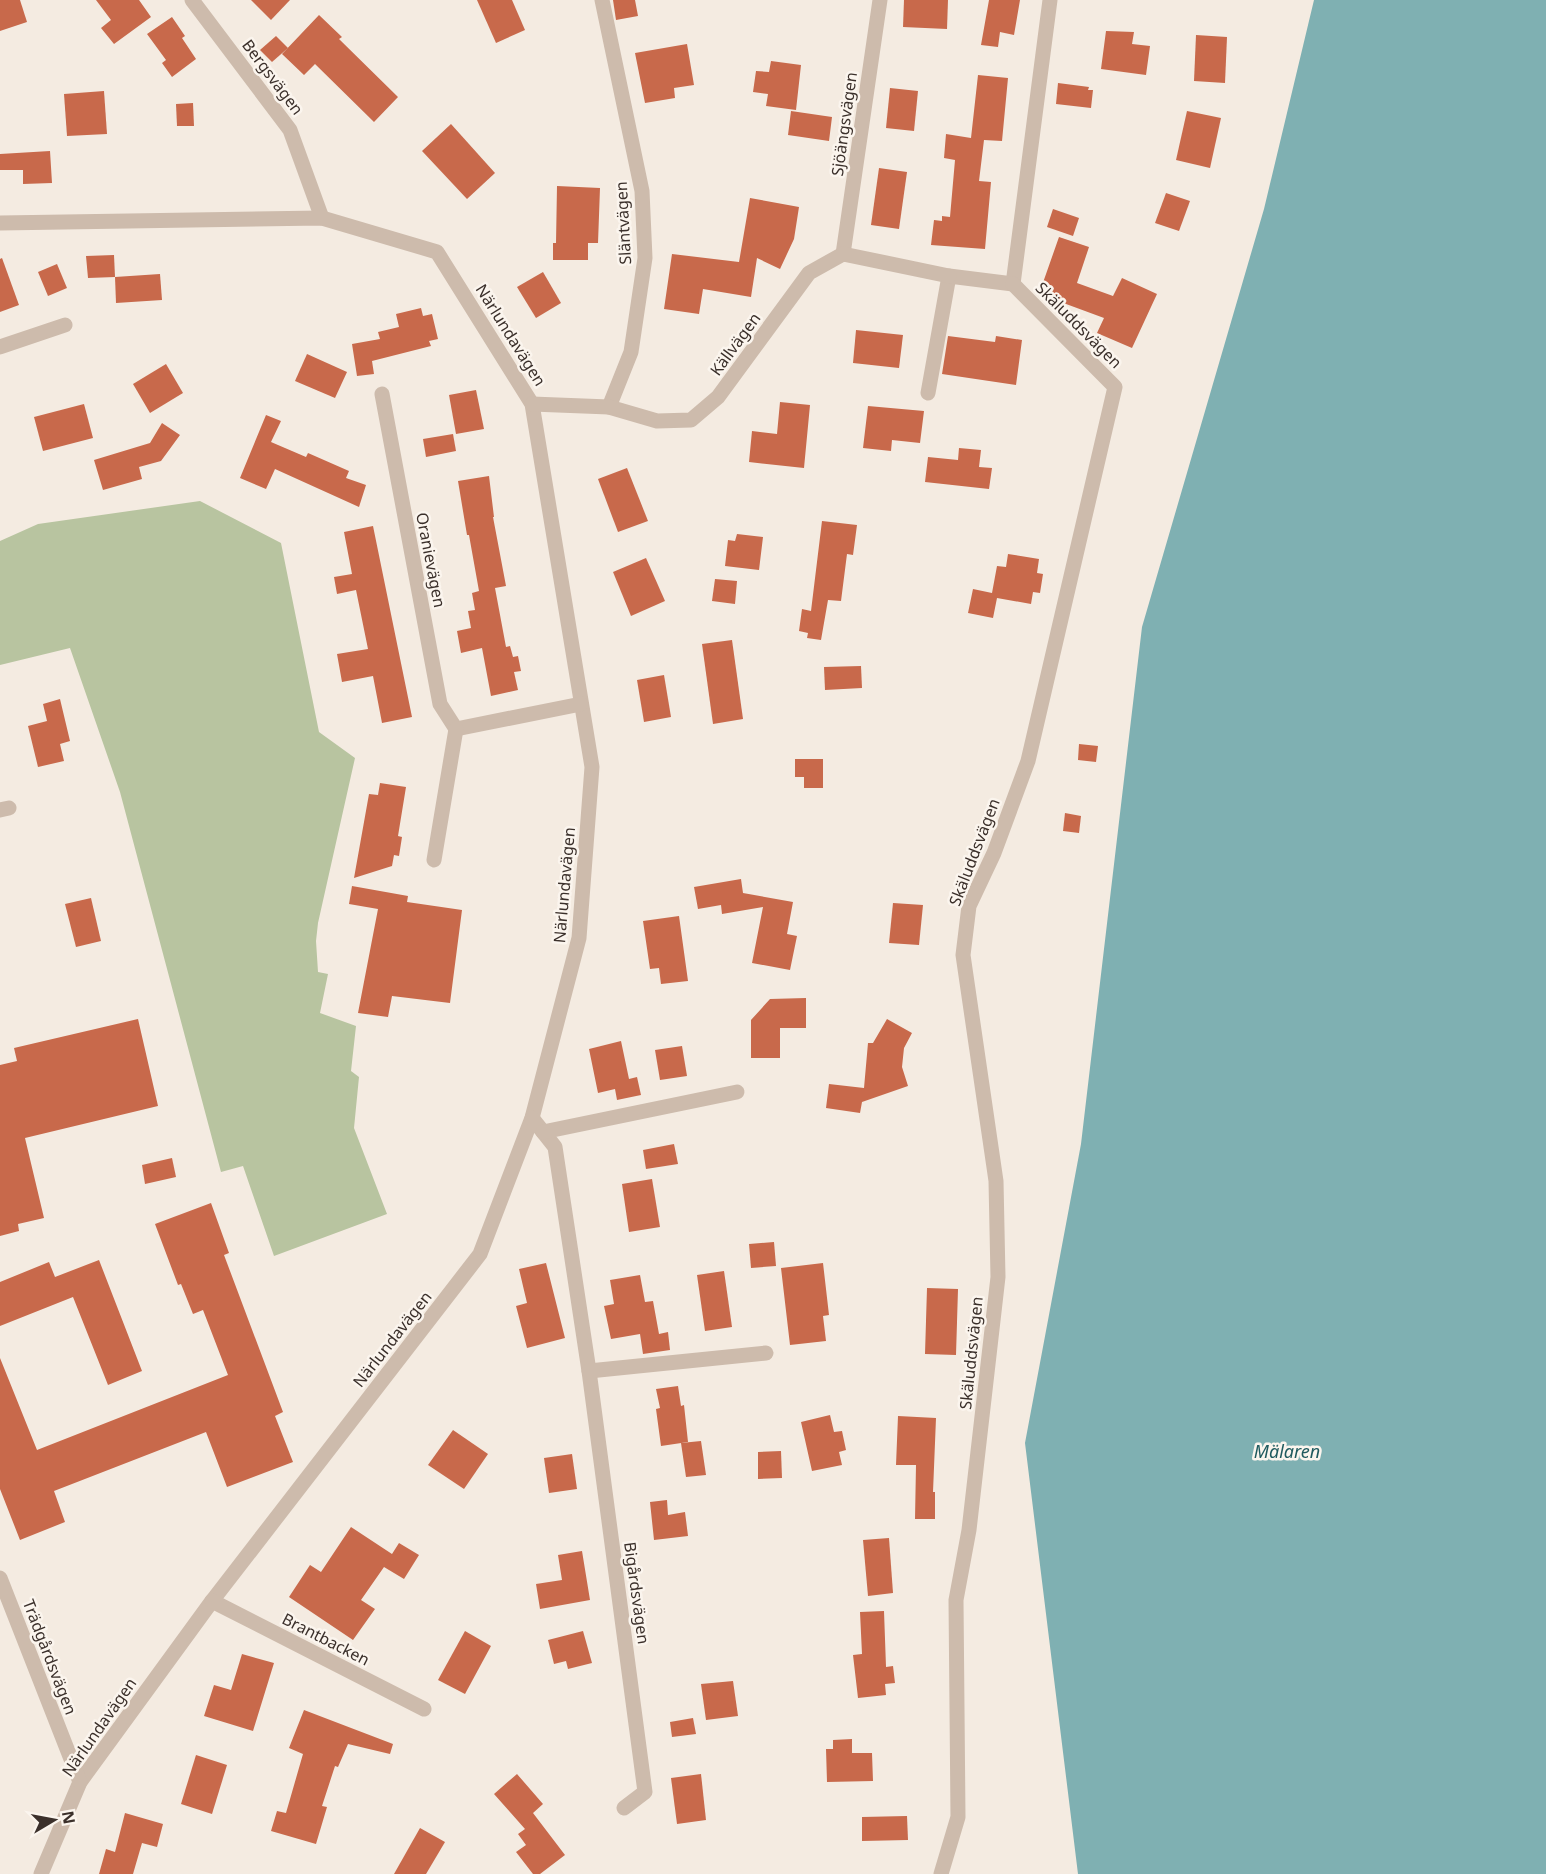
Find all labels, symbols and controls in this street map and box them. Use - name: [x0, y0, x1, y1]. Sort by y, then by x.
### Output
- street label: Bergsvägen: [237, 35, 309, 119]
- street label: Sjöängsvägen: [826, 71, 862, 177]
- street label: Släntvägen: [610, 181, 636, 265]
- street label: Skäluddsvägen: [1031, 277, 1127, 373]
- street label: Närlundavägen: [471, 280, 551, 390]
- street label: Källvägen: [705, 308, 765, 380]
- street label: Oranievägen: [411, 511, 451, 609]
- street label: Skäluddsvägen: [943, 795, 1005, 909]
- street label: Närlundavägen: [548, 826, 580, 944]
- street label: Närlundavägen: [348, 1286, 436, 1392]
- street label: Skäluddsvägen: [954, 1295, 988, 1411]
- water label: Mälaren: [1254, 1439, 1320, 1463]
- street label: Bigårdsvägen: [619, 1540, 655, 1646]
- street label: Trädgårdsvägen: [18, 1596, 82, 1718]
- street label: Brantbacken: [279, 1608, 373, 1670]
- street label: Närlundavägen: [57, 1673, 141, 1781]
- north arrow: [24, 1790, 84, 1850]
- text: N: [57, 1809, 81, 1826]

